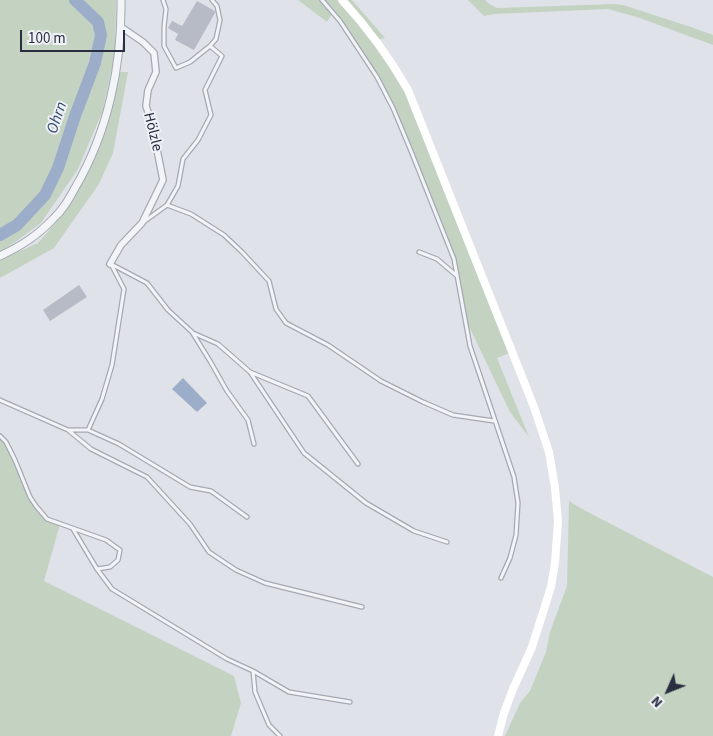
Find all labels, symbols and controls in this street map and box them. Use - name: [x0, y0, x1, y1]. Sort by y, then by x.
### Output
- scale bar: [22, 20, 128, 52]
- text: 100 m: [28, 28, 66, 49]
- water label: Ohrn: [44, 100, 72, 136]
- street label: Hölzle: [139, 111, 165, 153]
- north arrow: [643, 666, 693, 716]
- text: N: [647, 691, 668, 712]

